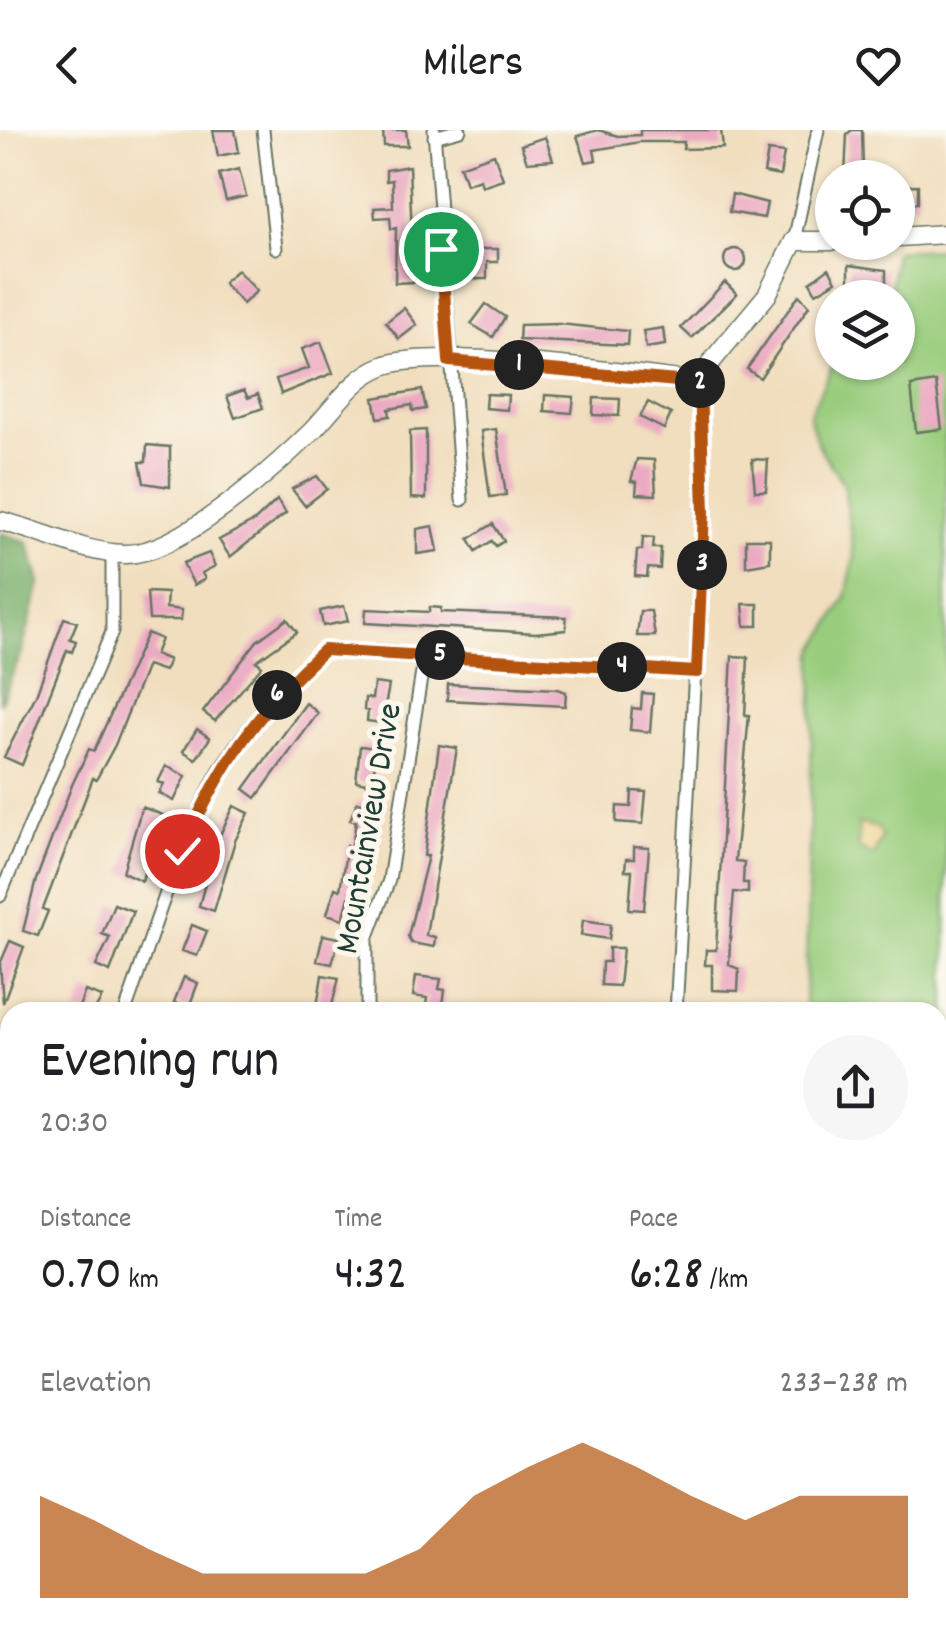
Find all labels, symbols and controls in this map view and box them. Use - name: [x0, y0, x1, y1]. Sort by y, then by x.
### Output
- text: Milers: [423, 33, 523, 97]
- icon: back: [40, 38, 95, 93]
- icon: heart: [851, 38, 906, 93]
- map controls: [815, 160, 915, 380]
- button: locate: [815, 160, 915, 260]
- pin: [399, 207, 484, 292]
- icon: arrive: [414, 222, 469, 277]
- button: layers: [815, 280, 915, 380]
- pin: 1: [494, 340, 544, 390]
- text: 1: [516, 345, 522, 385]
- pin: 2: [675, 358, 725, 408]
- text: 2: [694, 363, 706, 403]
- pin: 3: [677, 540, 727, 590]
- text: 3: [696, 545, 708, 585]
- pin: 5: [415, 630, 465, 680]
- text: 5: [434, 635, 446, 675]
- pin: 4: [597, 642, 647, 692]
- text: 4: [616, 647, 628, 687]
- pin: 6: [252, 670, 302, 720]
- text: 6: [270, 675, 284, 715]
- street label: Mountainview Drive: [324, 700, 418, 958]
- pin: [140, 809, 225, 894]
- icon: check: [155, 824, 210, 879]
- text: Evening run: [40, 1025, 279, 1104]
- button: share: [803, 1035, 908, 1140]
- text: 20:30: [40, 1102, 108, 1148]
- text: Distance: [40, 1201, 131, 1241]
- text: Time: [334, 1201, 382, 1241]
- text: Pace: [629, 1201, 678, 1241]
- text: 0.70: [40, 1241, 122, 1313]
- text: 4:32: [334, 1241, 407, 1313]
- text: 6:28: [629, 1241, 703, 1313]
- text: km: [122, 1262, 159, 1302]
- text: /km: [703, 1262, 748, 1302]
- text: Elevation: [40, 1362, 151, 1408]
- text: 233–238 m: [779, 1362, 908, 1408]

